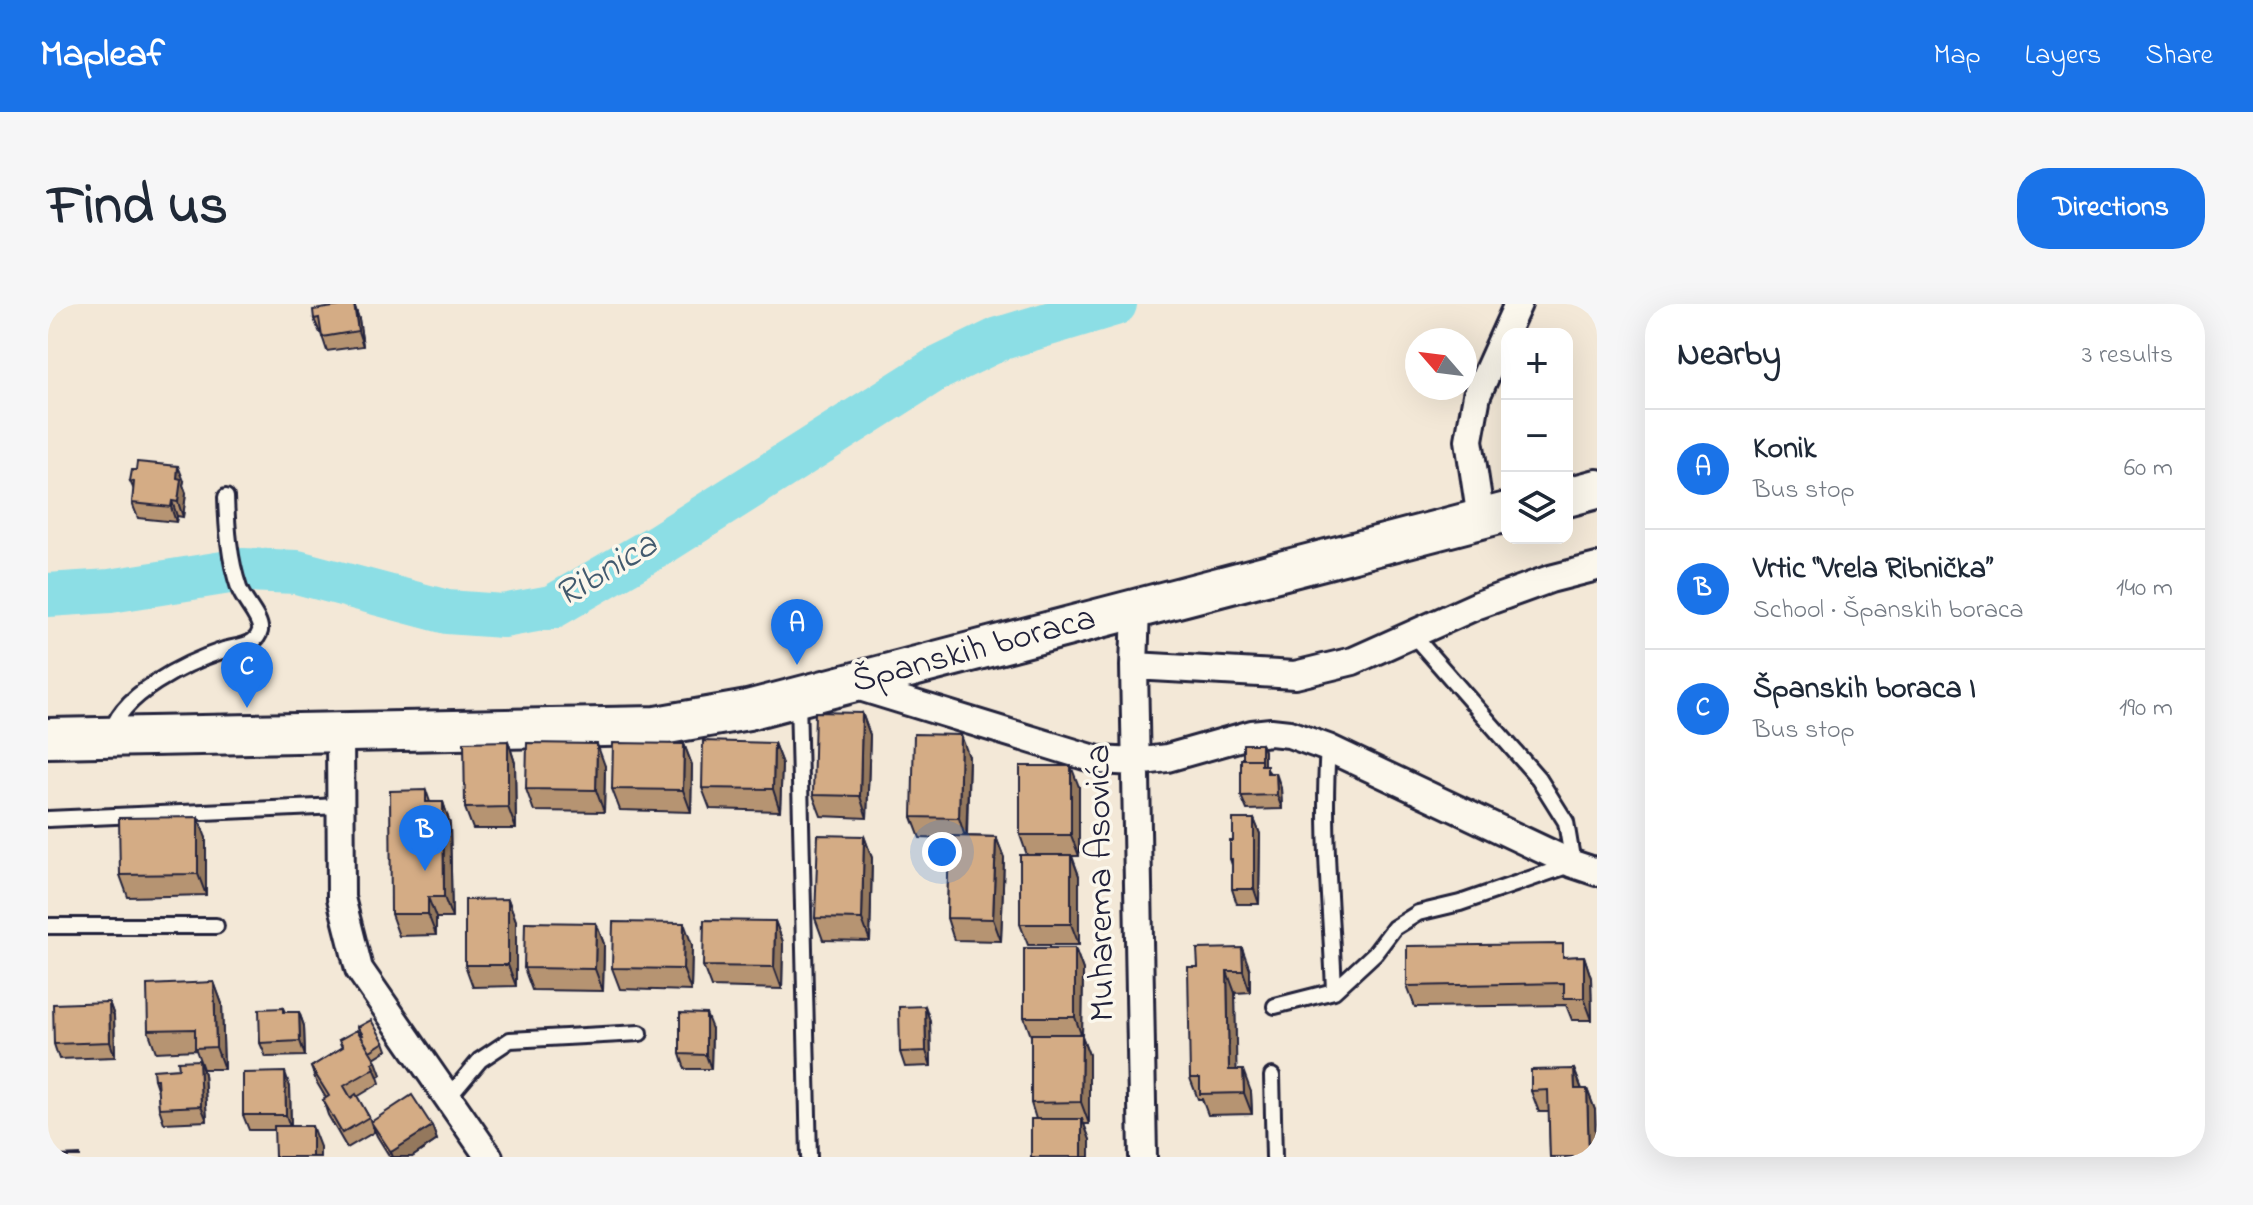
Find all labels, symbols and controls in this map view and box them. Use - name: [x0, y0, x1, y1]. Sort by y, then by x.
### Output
- text: Mapleaf: [40, 28, 165, 84]
- text: Map: [1933, 36, 1981, 77]
- text: Layers: [2025, 36, 2101, 77]
- text: Share: [2145, 36, 2213, 77]
- text: Find us: [48, 168, 228, 249]
- button: Directions: [2017, 168, 2205, 249]
- north arrow: [1405, 328, 1477, 400]
- map controls: [1501, 328, 1573, 544]
- button: +: [1501, 328, 1573, 400]
- text: Nearby: [1677, 331, 1781, 381]
- text: 3 results: [2082, 337, 2173, 375]
- button: −: [1501, 400, 1573, 472]
- text: Konik: [1753, 428, 1816, 472]
- text: A: [1695, 450, 1711, 488]
- text: 60 m: [2124, 450, 2173, 488]
- button: layers: [1501, 472, 1573, 544]
- text: Bus stop: [1753, 472, 1855, 510]
- water label: Ribnica: [545, 518, 669, 624]
- text: Vrtic “Vrela Ribnička”: [1753, 548, 1993, 592]
- text: B: [1694, 570, 1712, 608]
- text: 140 m: [2116, 570, 2173, 608]
- text: School · Španskih boraca: [1753, 592, 2024, 630]
- street label: Španskih boraca: [846, 593, 1102, 709]
- pin: A: [771, 599, 823, 665]
- pin: C: [221, 642, 273, 708]
- text: Španskih boraca I: [1753, 668, 1976, 712]
- text: C: [1696, 690, 1710, 728]
- text: 190 m: [2119, 690, 2173, 728]
- text: Bus stop: [1753, 712, 1855, 750]
- street label: Muharema Asovića: [1073, 744, 1131, 1022]
- pin: B: [399, 805, 451, 871]
- your location: [922, 832, 962, 872]

